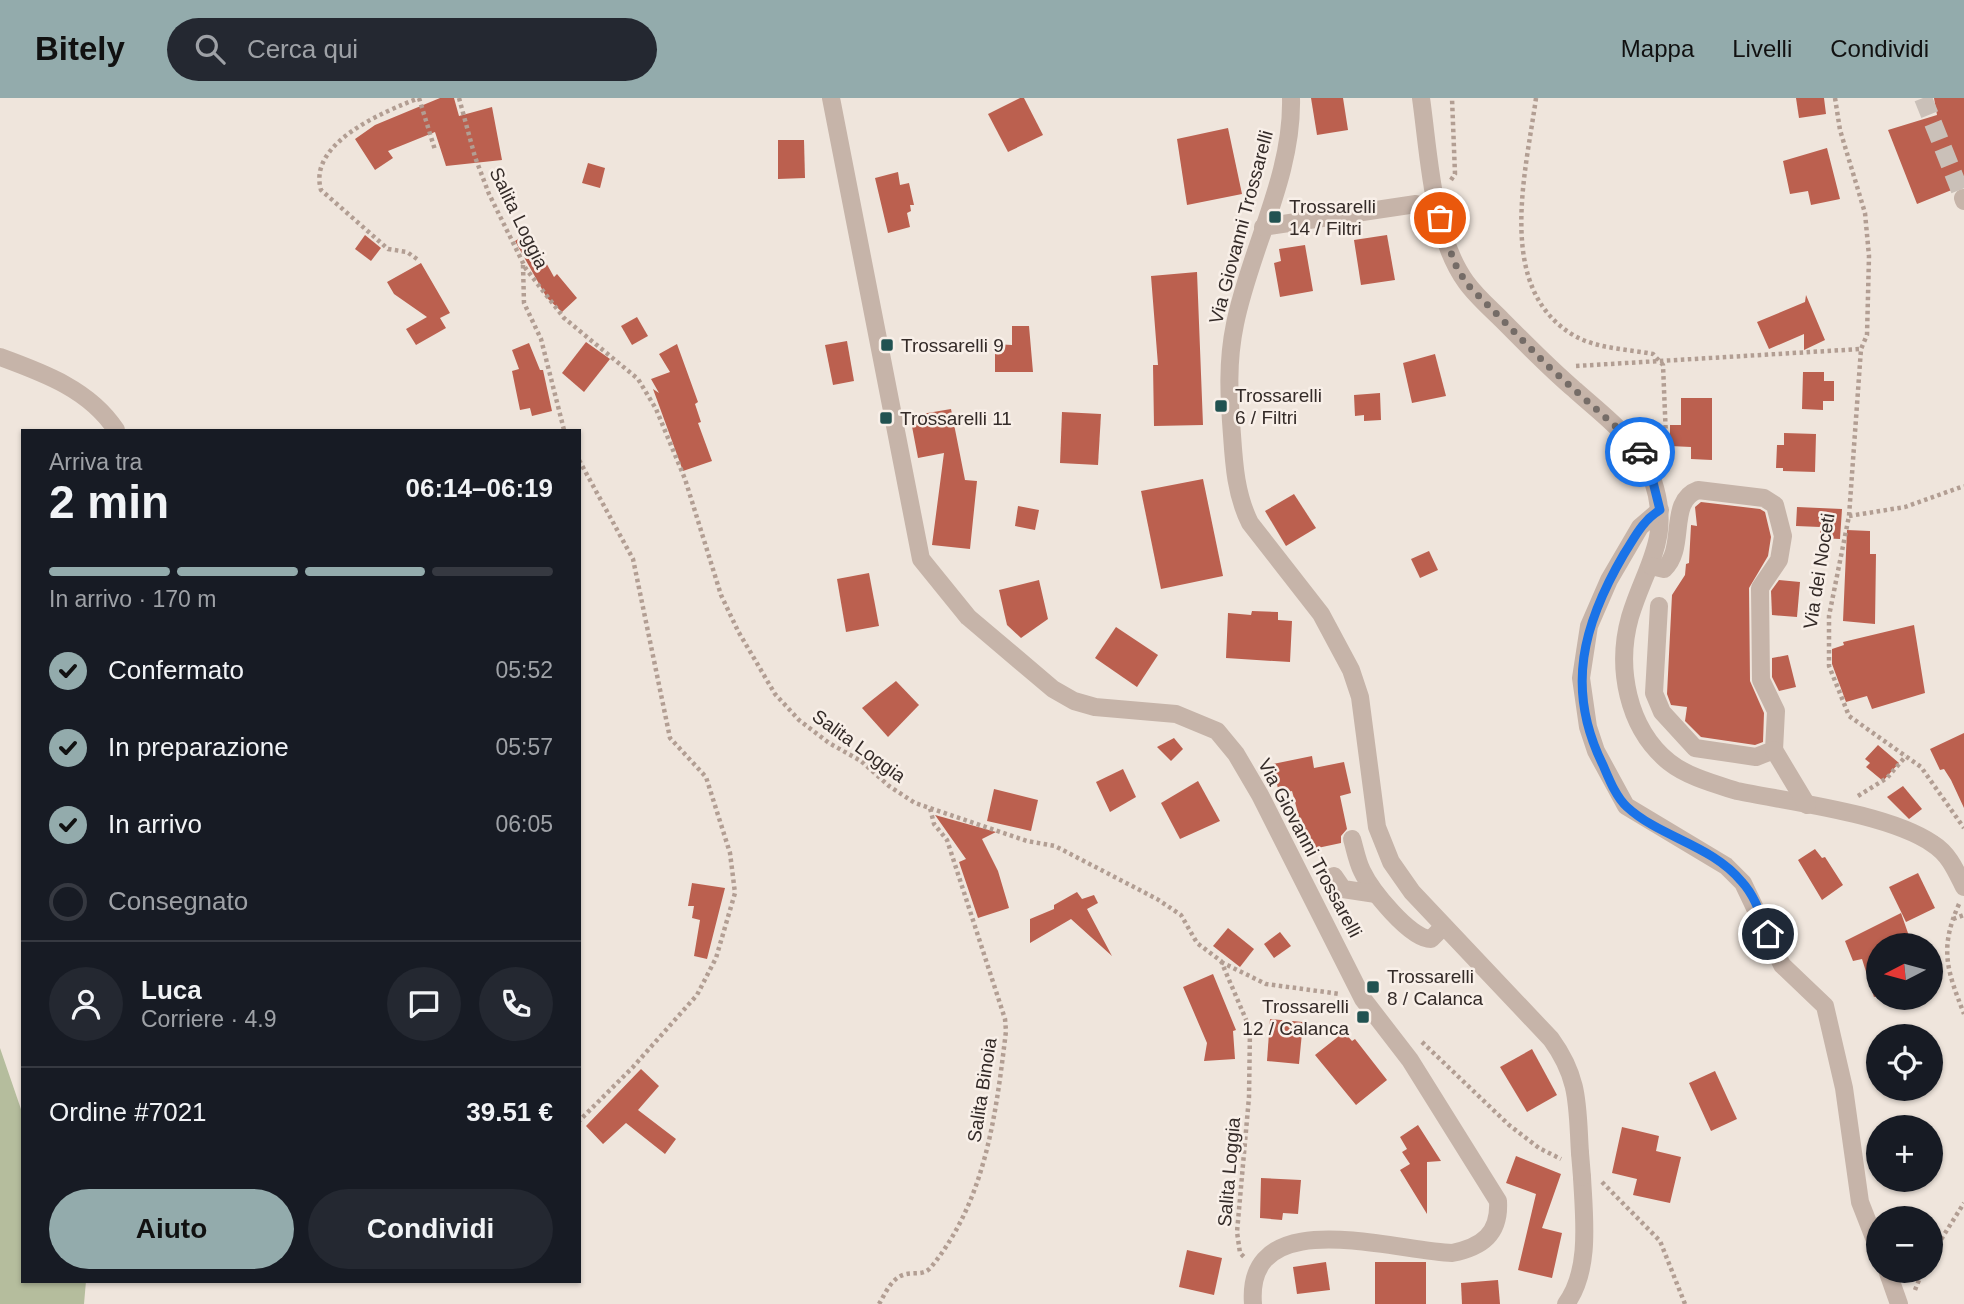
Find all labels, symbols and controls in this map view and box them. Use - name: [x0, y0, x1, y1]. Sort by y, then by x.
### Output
- search box: [167, 18, 657, 81]
- text: Bitely: [35, 30, 125, 67]
- icon: search: [191, 30, 229, 68]
- text: Cerca qui: [247, 34, 358, 64]
- text: Mappa: [1621, 35, 1694, 62]
- text: Livelli: [1732, 35, 1792, 62]
- text: Condividi: [1830, 35, 1929, 62]
- street label: Via Giovanni Trossarelli: [1205, 128, 1277, 326]
- street label: Salita Loggia: [485, 164, 553, 272]
- pin: [1410, 188, 1470, 248]
- place label: Trossarelli 14 / Filtri: [1289, 196, 1376, 239]
- icon: bag: [1421, 199, 1459, 237]
- marker: Trossarelli 14 / Filtri: [1267, 209, 1283, 225]
- place label: Trossarelli 9: [901, 335, 1004, 356]
- marker: Trossarelli 9: [879, 337, 895, 353]
- place label: Trossarelli 6 / Filtri: [1235, 385, 1322, 428]
- marker: Trossarelli 6 / Filtri: [1213, 398, 1229, 414]
- place label: Trossarelli 11: [900, 408, 1012, 429]
- marker: Trossarelli 11: [878, 410, 894, 426]
- courier: [1605, 417, 1675, 487]
- icon: car: [1621, 433, 1659, 471]
- text: Arriva tra: [49, 449, 142, 475]
- text: 06:14–06:19: [406, 473, 553, 503]
- text: 2 min: [49, 476, 169, 528]
- street label: Via dei Noceti: [1799, 512, 1839, 630]
- text: In arrivo · 170 m: [49, 586, 216, 612]
- icon: check: [49, 652, 87, 690]
- text: Confermato: [108, 655, 244, 685]
- text: 05:52: [495, 657, 553, 683]
- street label: Salita Loggia: [808, 705, 910, 787]
- icon: check: [49, 729, 87, 767]
- text: In preparazione: [108, 732, 289, 762]
- text: 05:57: [495, 734, 553, 760]
- street label: Via Giovanni Trossarelli: [1254, 755, 1366, 941]
- icon: check: [49, 806, 87, 844]
- text: In arrivo: [108, 809, 202, 839]
- text: 06:05: [495, 811, 553, 837]
- text: Consegnato: [108, 886, 248, 916]
- pin: [1738, 904, 1798, 964]
- icon: home: [1749, 915, 1787, 953]
- north arrow: [1866, 933, 1942, 1010]
- map controls: [1866, 933, 1943, 1283]
- place label: Trossarelli 8 / Calanca: [1387, 966, 1484, 1009]
- button: person: [49, 967, 123, 1041]
- button: chat: [387, 967, 461, 1041]
- button: phone: [479, 967, 553, 1041]
- text: Luca: [141, 975, 202, 1005]
- marker: Trossarelli 8 / Calanca: [1365, 979, 1381, 995]
- place label: Trossarelli 12 / Calanca: [1242, 996, 1349, 1039]
- text: Corriere · 4.9: [141, 1006, 276, 1032]
- marker: Trossarelli 12 / Calanca: [1355, 1009, 1371, 1025]
- button: locate: [1866, 1024, 1943, 1101]
- street label: Salita Binoia: [963, 1036, 1001, 1144]
- text: Ordine #7021: [49, 1097, 207, 1127]
- text: 39.51 €: [466, 1097, 553, 1127]
- button: +: [1866, 1115, 1943, 1192]
- street label: Salita Loggia: [1214, 1116, 1244, 1228]
- button: Aiuto: [49, 1189, 294, 1269]
- button: Condividi: [308, 1189, 553, 1269]
- button: −: [1866, 1206, 1943, 1283]

